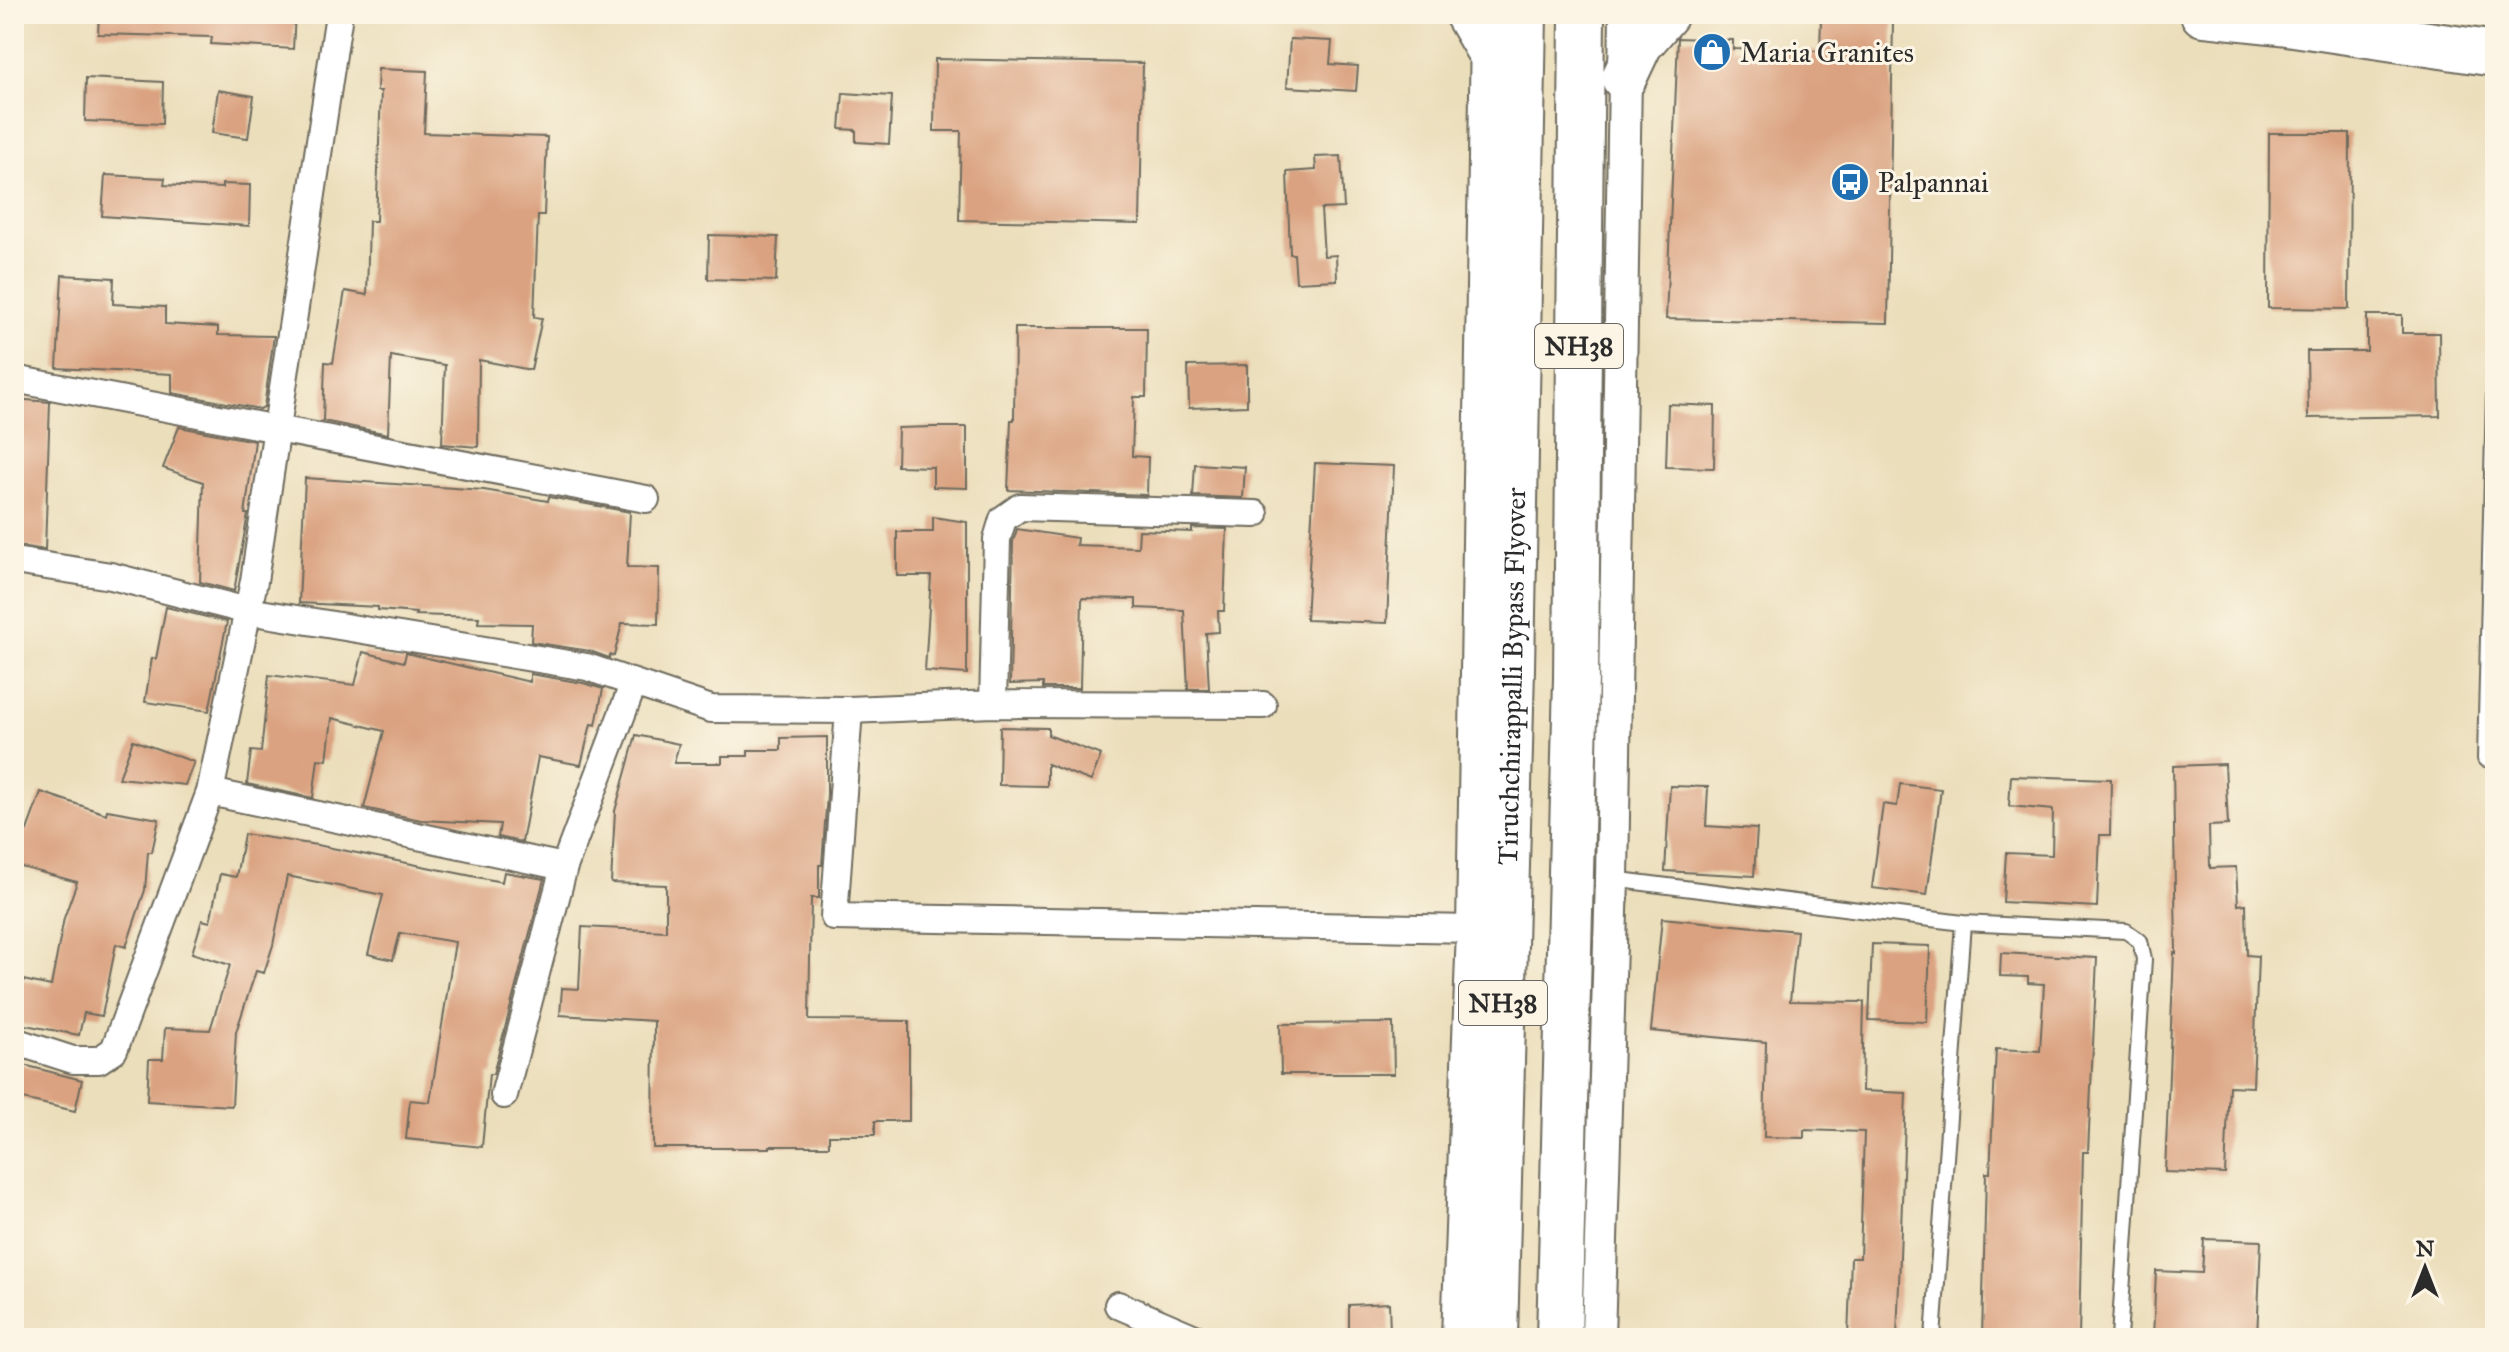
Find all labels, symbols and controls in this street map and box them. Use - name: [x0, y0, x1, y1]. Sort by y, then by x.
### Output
- shop icon: Maria Granites: [1691, 31, 1733, 73]
- place label: Maria Granites: [1740, 35, 1914, 70]
- bus stop icon: Palpannai: [1829, 161, 1871, 203]
- place label: Palpannai: [1878, 165, 1989, 200]
- road number: NH38: [1535, 324, 1623, 368]
- street label: Tiruchchirappalli Bypass Flyover: [1490, 487, 1533, 865]
- road number: NH38: [1459, 981, 1547, 1025]
- north arrow: [2385, 1228, 2465, 1308]
- text: N: [2416, 1235, 2435, 1262]

